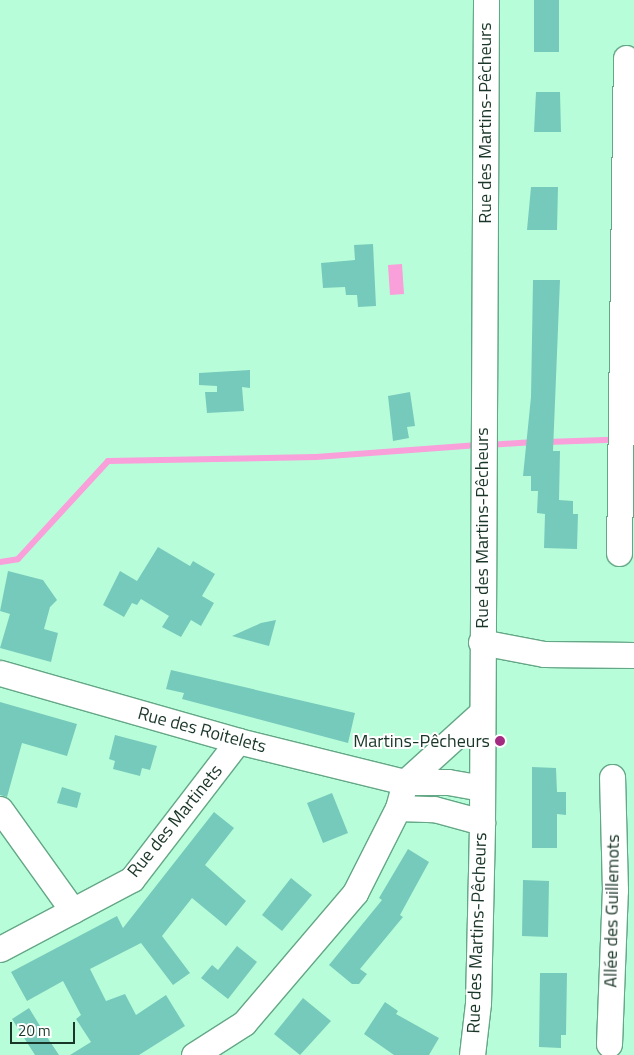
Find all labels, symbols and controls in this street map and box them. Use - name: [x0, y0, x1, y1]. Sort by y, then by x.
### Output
- street label: Rue des Martins-Pêcheurs: [474, 22, 496, 224]
- street label: Rue des Martins-Pêcheurs: [471, 427, 493, 629]
- street label: Rue des Roitelets: [135, 702, 269, 758]
- place label: Martins-Pêcheurs: [353, 730, 490, 752]
- marker: Martins-Pêcheurs: [494, 735, 506, 747]
- street label: Rue des Martinets: [123, 760, 227, 882]
- street label: Rue des Martins-Pêcheurs: [463, 832, 491, 1034]
- street label: Allée des Guillemots: [600, 834, 624, 988]
- scale bar: [12, 1012, 78, 1044]
- text: 20 m: [18, 1019, 51, 1042]

